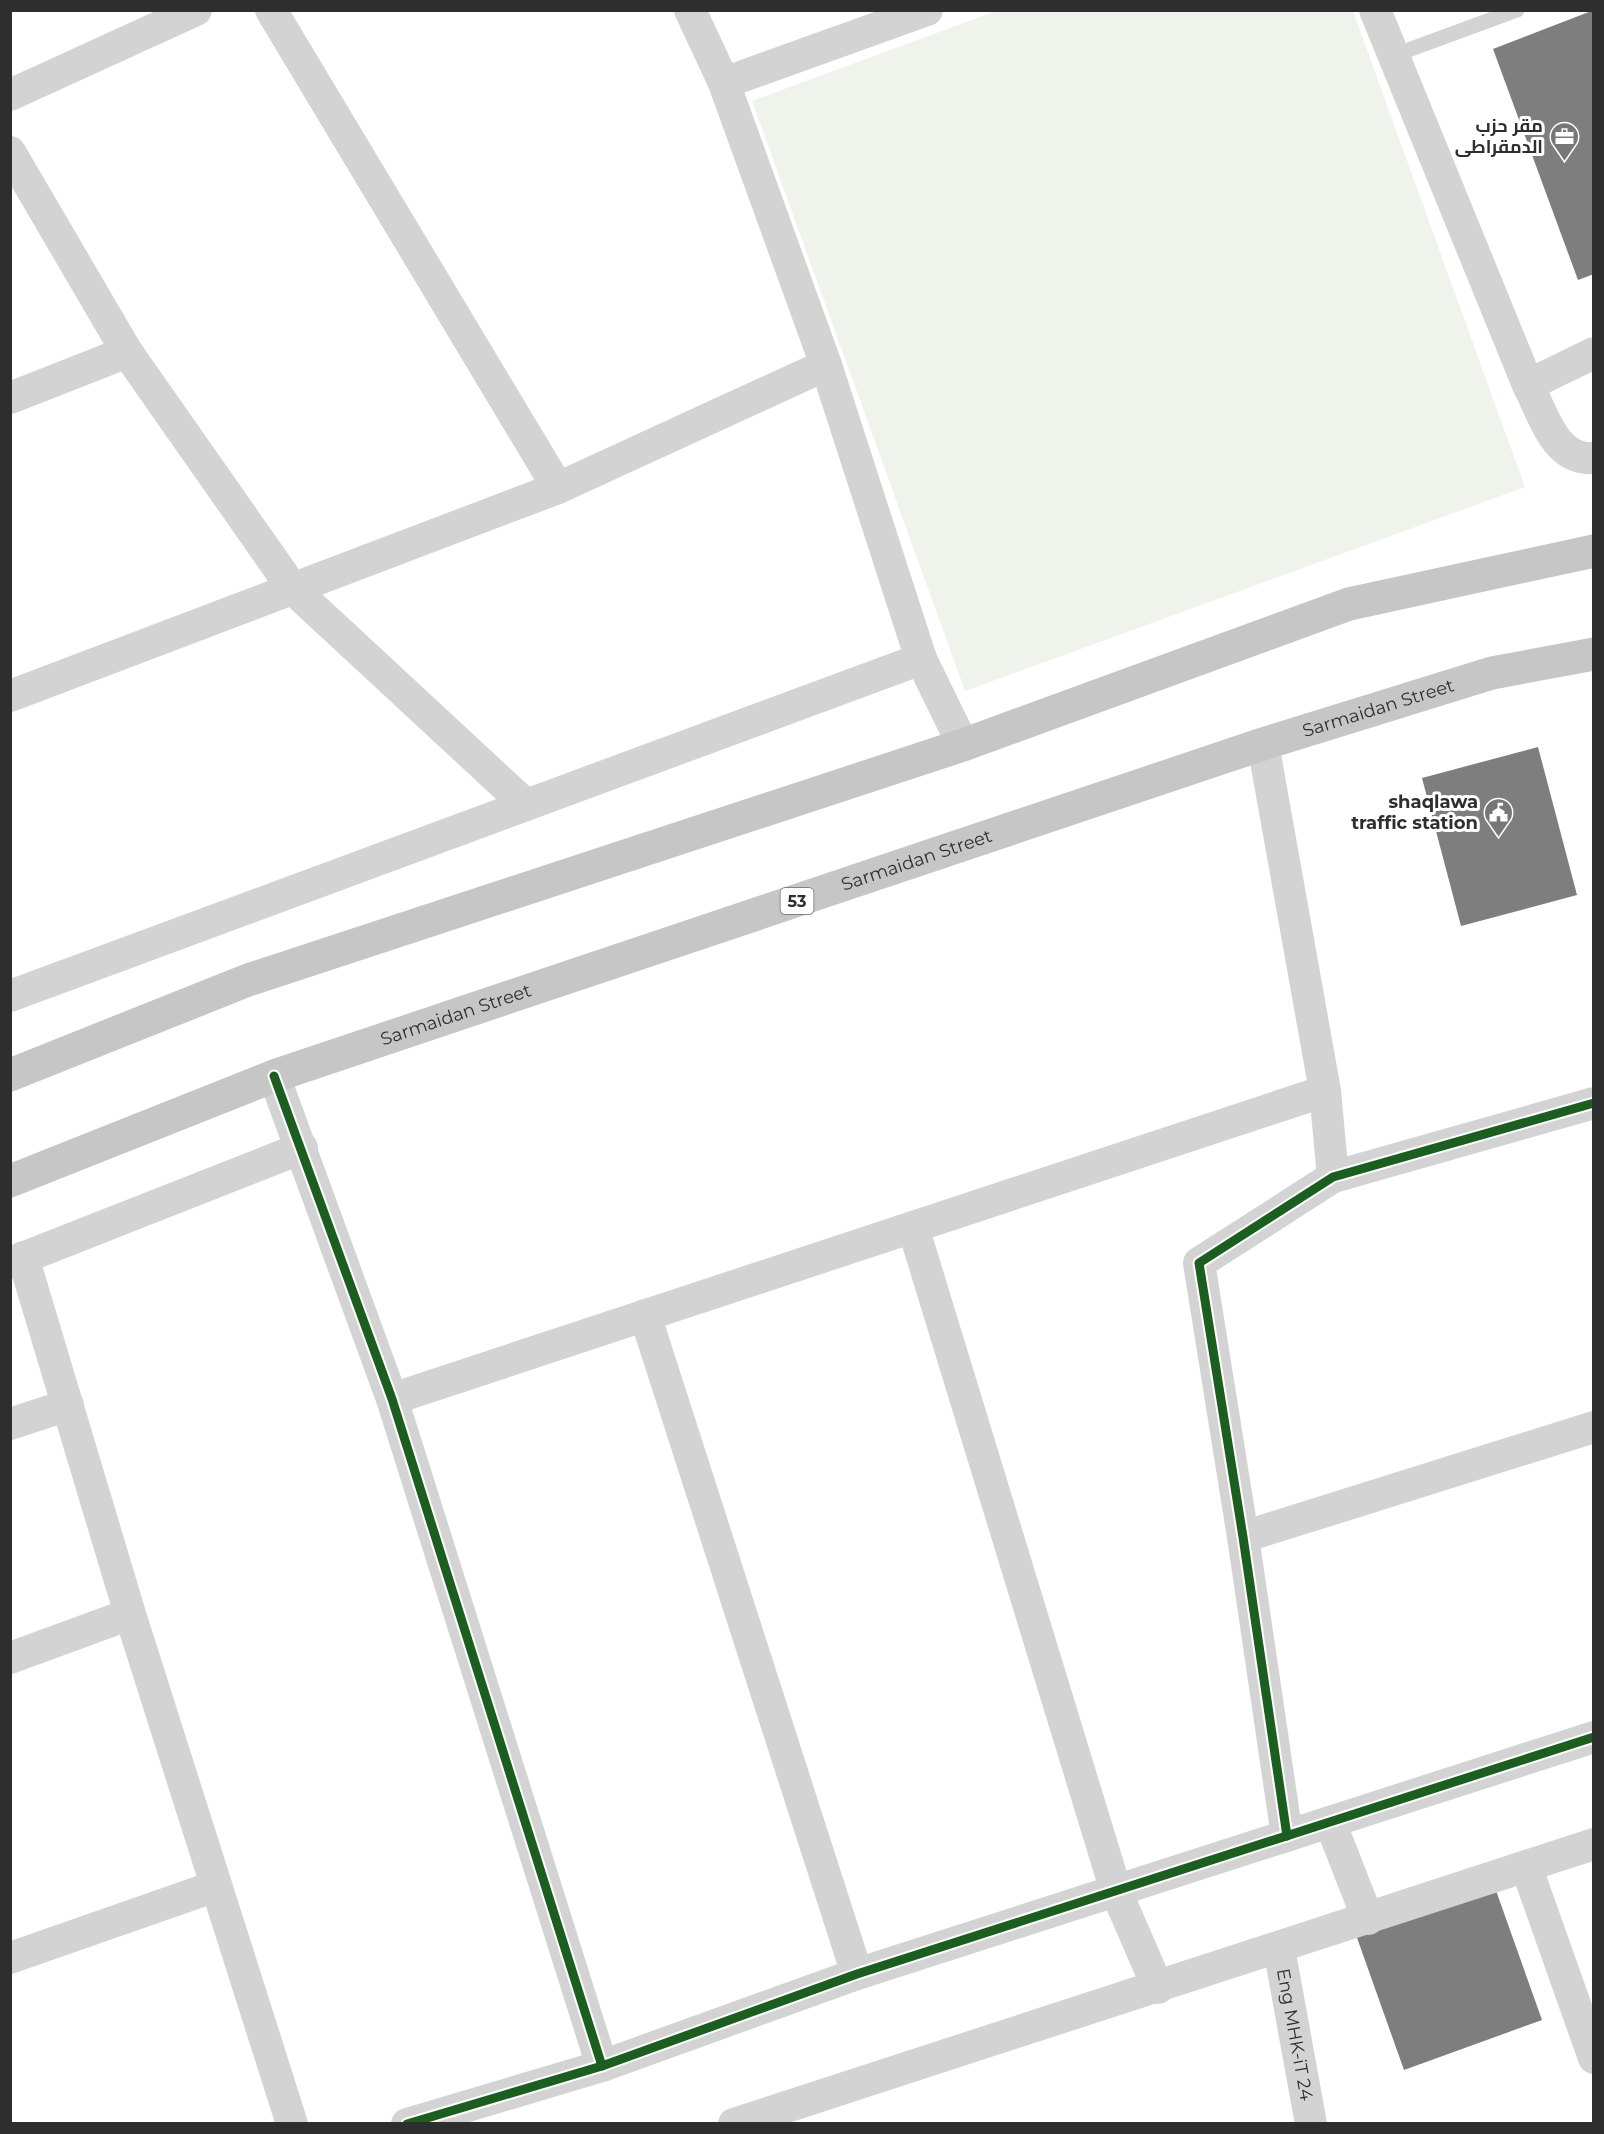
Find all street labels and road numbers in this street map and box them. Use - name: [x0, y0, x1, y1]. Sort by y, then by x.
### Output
- street label: Sarmaidan Street: [1300, 674, 1457, 742]
- street label: Sarmaidan Street: [838, 825, 995, 896]
- road number: 53: [780, 888, 814, 914]
- street label: Sarmaidan Street: [378, 979, 534, 1050]
- street label: Eng MHK-iT 24: [1272, 1967, 1318, 2102]

